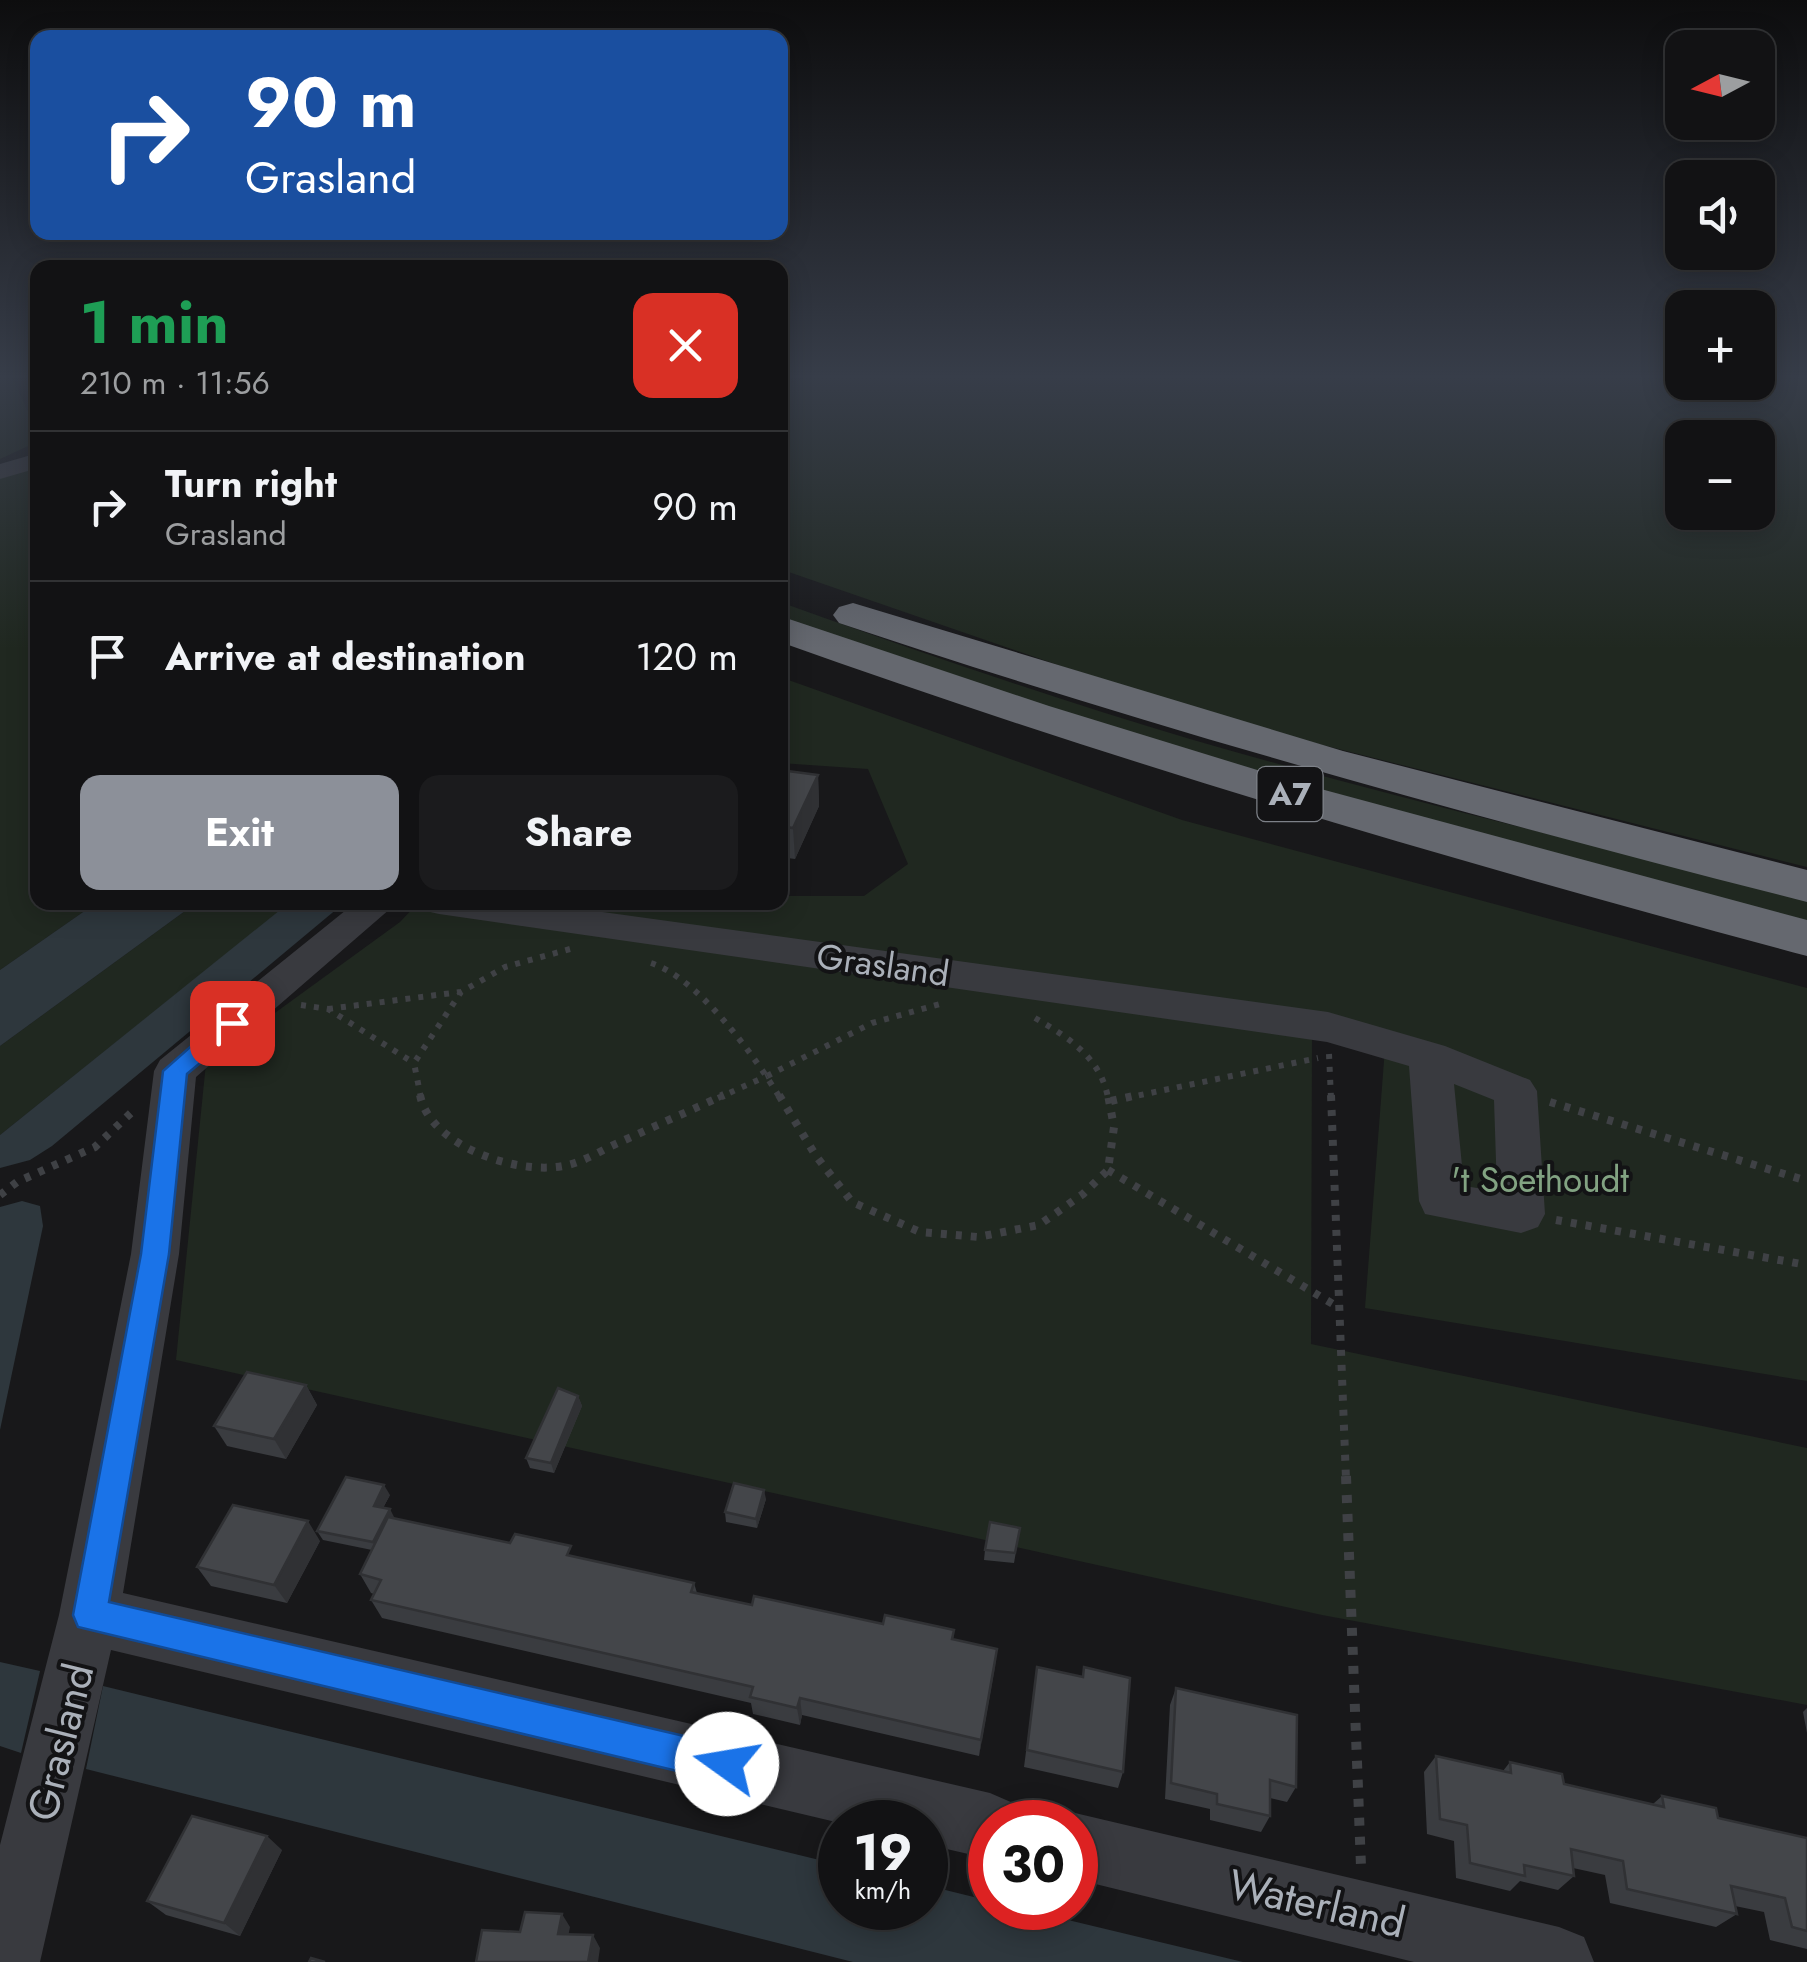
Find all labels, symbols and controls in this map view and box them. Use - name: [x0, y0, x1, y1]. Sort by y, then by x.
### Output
- north arrow: [1665, 30, 1775, 140]
- map controls: [1665, 30, 1775, 530]
- text: 90 m: [245, 52, 417, 153]
- icon: right: [80, 70, 210, 200]
- text: Grasland: [245, 145, 416, 210]
- button: sound: [1665, 160, 1775, 270]
- text: 1 min: [80, 279, 229, 366]
- button: +: [1665, 290, 1775, 400]
- button: close: [633, 293, 738, 398]
- text: 210 m · 11:56: [80, 360, 270, 406]
- button: −: [1665, 420, 1775, 530]
- text: Turn right: [165, 456, 337, 511]
- icon: right: [80, 479, 135, 534]
- text: 90 m: [652, 479, 738, 534]
- text: Grasland: [165, 511, 287, 557]
- icon: arrive: [80, 629, 135, 684]
- text: Arrive at destination: [165, 629, 526, 684]
- text: 120 m: [635, 629, 738, 684]
- road number: A7: [1258, 767, 1322, 821]
- button: Exit: [80, 775, 399, 890]
- button: Share: [419, 775, 738, 890]
- street label: Grasland: [814, 931, 952, 999]
- pin: [190, 981, 275, 1066]
- icon: arrive: [205, 996, 260, 1051]
- park label: 't Soethoudt: [1451, 1155, 1629, 1205]
- street label: Grasland: [12, 1657, 109, 1827]
- position arrow: [675, 1712, 779, 1816]
- speed limit sign: 30: [968, 1800, 1098, 1930]
- text: 19: [854, 1816, 912, 1889]
- street label: Waterland: [1223, 1854, 1411, 1953]
- text: km/h: [855, 1872, 911, 1908]

